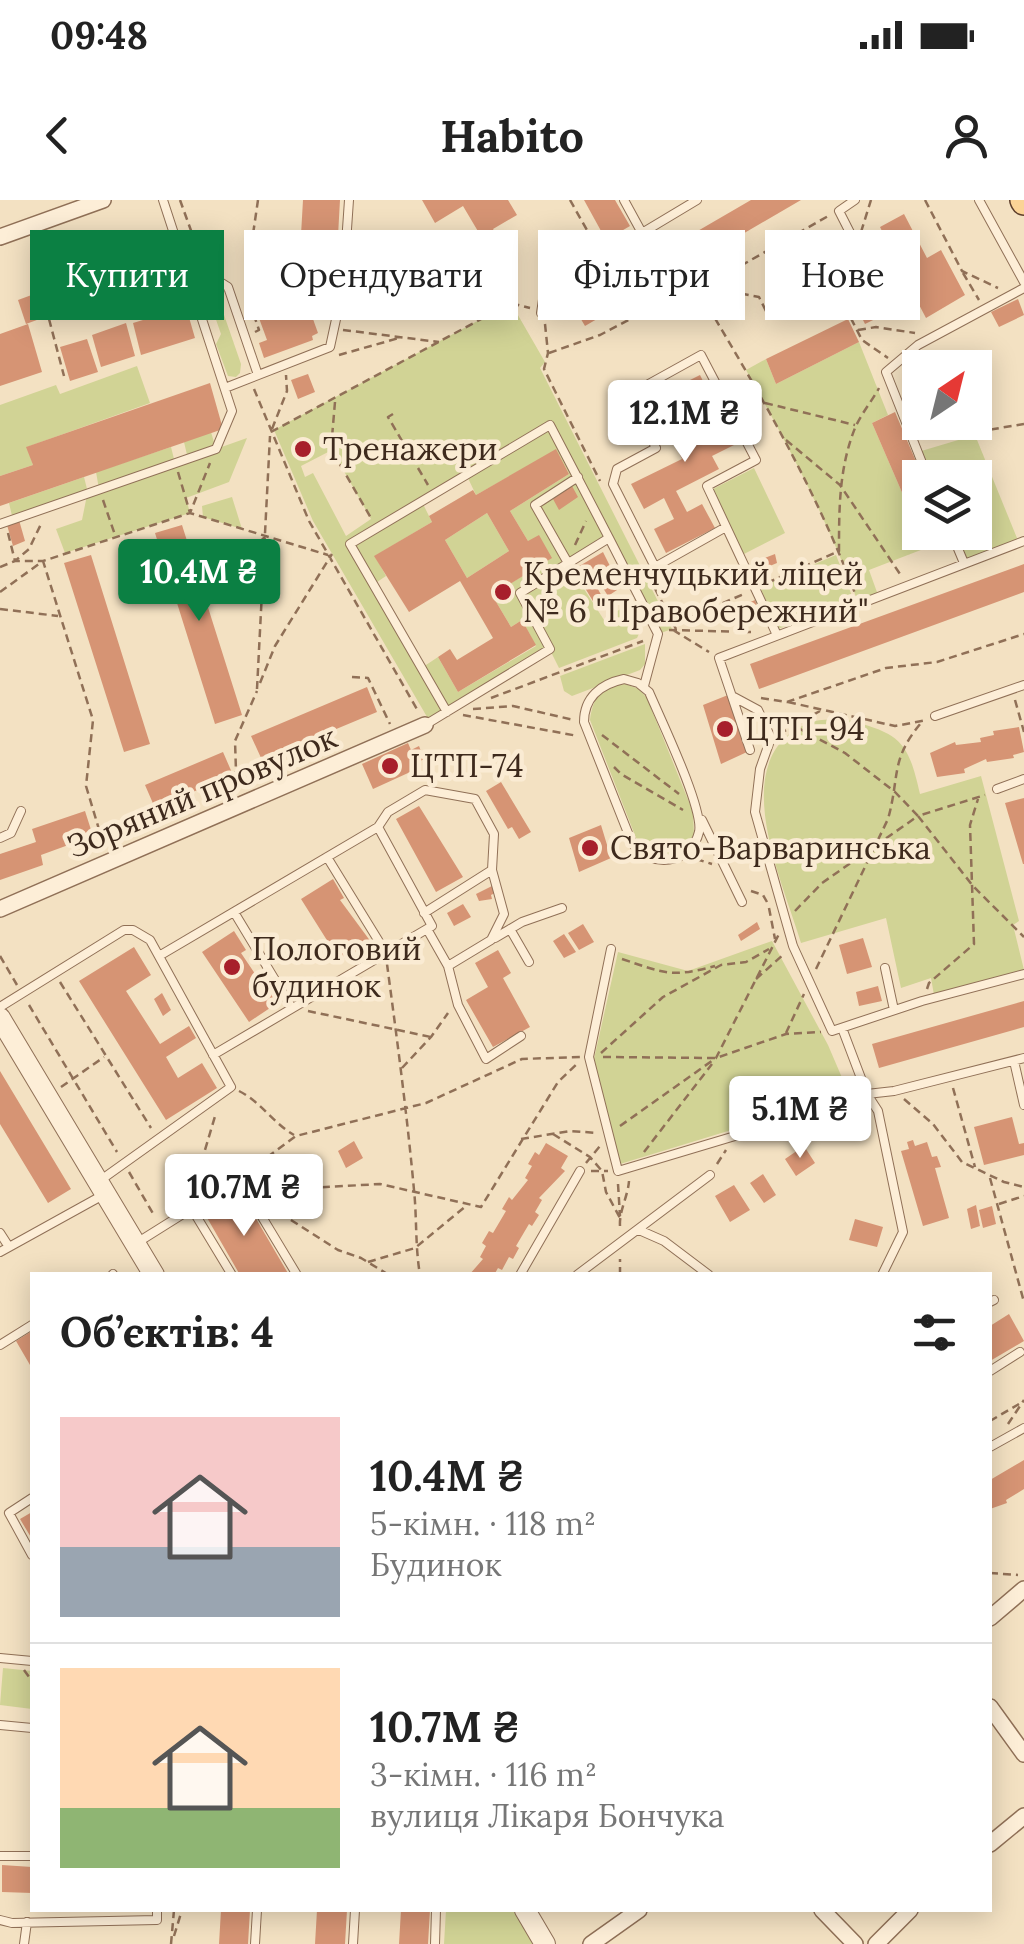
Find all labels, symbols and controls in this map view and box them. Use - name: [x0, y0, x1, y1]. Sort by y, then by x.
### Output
- text: 09:48: [50, 11, 148, 59]
- text: Habito: [440, 107, 584, 164]
- icon: back: [30, 108, 85, 163]
- icon: person: [939, 108, 994, 163]
- chip: Купити: [30, 230, 224, 320]
- chip: Орендувати: [244, 230, 518, 320]
- chip: Фільтри: [538, 230, 745, 320]
- chip: Нове: [765, 230, 920, 320]
- north arrow: [902, 350, 992, 440]
- map controls: [902, 350, 992, 550]
- pin: 12.1M ₴: [593, 380, 777, 465]
- text: 12.1M ₴: [630, 392, 740, 433]
- place label: Тренажери: [323, 428, 498, 469]
- marker: Тренажери: [292, 438, 314, 460]
- button: layers: [902, 460, 992, 550]
- pin: 10.4M ₴: [107, 539, 291, 624]
- text: 10.4M ₴: [140, 551, 258, 592]
- place label: Кременчуцький ліцей № 6 "Правобережний": [523, 553, 869, 631]
- marker: Кременчуцький ліцей № 6 "Правобережний": [492, 581, 514, 603]
- place label: ЦТП-94: [745, 708, 865, 749]
- street label: Зоряний провулок: [61, 716, 343, 867]
- marker: ЦТП-94: [714, 718, 736, 740]
- place label: ЦТП-74: [410, 745, 524, 786]
- marker: ЦТП-74: [379, 755, 401, 777]
- place label: Свято-Варваринська: [610, 827, 931, 868]
- marker: Свято-Варваринська: [579, 837, 601, 859]
- place label: Пологовий будинок: [252, 928, 422, 1006]
- marker: Пологовий будинок: [221, 956, 243, 978]
- pin: 5.1M ₴: [719, 1076, 881, 1161]
- text: 5.1M ₴: [751, 1088, 849, 1129]
- pin: 10.7M ₴: [152, 1154, 336, 1239]
- text: 10.7M ₴: [187, 1166, 301, 1207]
- text: Об’єктів: 4: [60, 1305, 274, 1359]
- icon: filters: [907, 1305, 962, 1360]
- text: 10.4M ₴: [370, 1449, 524, 1503]
- icon: home: [140, 1457, 260, 1577]
- text: 5-кімн. · 118 m²: [370, 1503, 596, 1544]
- text: Будинок: [370, 1544, 502, 1585]
- text: 10.7M ₴: [370, 1700, 520, 1754]
- icon: home: [140, 1708, 260, 1828]
- text: 3-кімн. · 116 m²: [370, 1754, 597, 1795]
- text: вулиця Лікаря Бончука: [370, 1795, 725, 1836]

